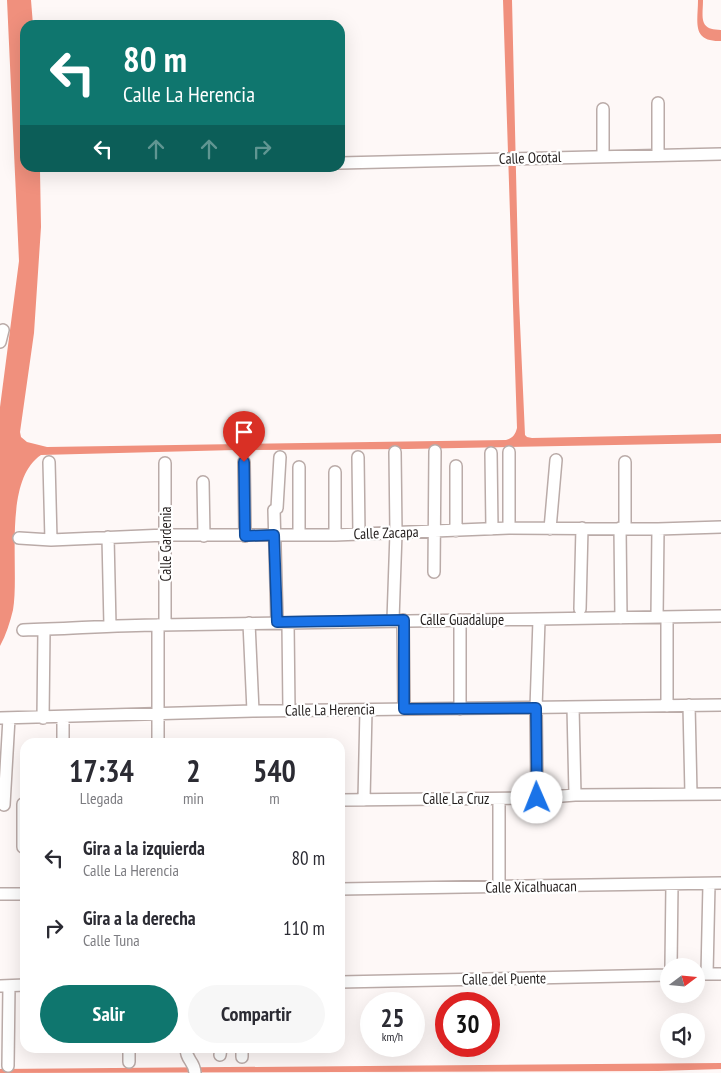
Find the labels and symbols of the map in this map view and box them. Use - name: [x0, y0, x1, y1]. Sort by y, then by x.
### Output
- street label: Calle Ocotal: [498, 147, 562, 168]
- pin: [223, 411, 265, 462]
- street label: Calle Gardenia: [156, 506, 175, 582]
- street label: Calle Zacapa: [353, 522, 419, 543]
- street label: Calle Guadalupe: [420, 610, 504, 629]
- street label: Calle La Herencia: [285, 699, 375, 720]
- position arrow: [510, 771, 562, 823]
- street label: Calle La Cruz: [423, 789, 489, 808]
- street label: Calle Xicalhuacan: [485, 876, 577, 897]
- north arrow: [660, 958, 705, 1002]
- street label: Calle del Puente: [462, 968, 546, 989]
- speed limit sign: 30: [435, 992, 500, 1057]

